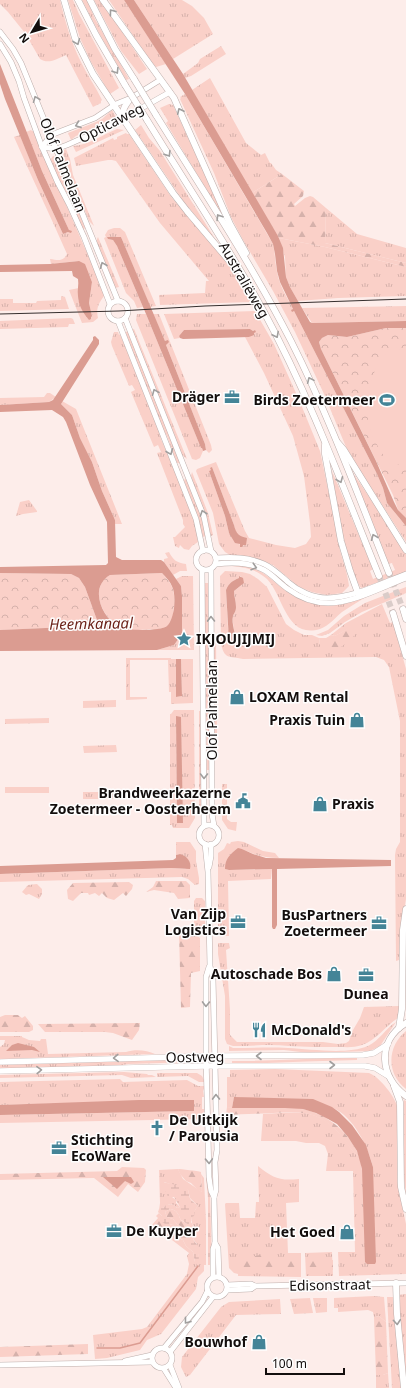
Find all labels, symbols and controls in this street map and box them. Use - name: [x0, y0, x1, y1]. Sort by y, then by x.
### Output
- one-way arrow: [110, 9, 117, 16]
- north arrow: [12, 12, 52, 52]
- text: N: [15, 30, 32, 47]
- one-way arrow: [72, 37, 80, 45]
- one-way arrow: [112, 67, 119, 74]
- one-way arrow: [33, 96, 41, 104]
- street label: Opticaweg: [75, 98, 146, 147]
- one-way arrow: [177, 107, 185, 115]
- street label: Olof Palmelaan: [36, 115, 91, 215]
- one-way arrow: [74, 120, 81, 128]
- one-way arrow: [163, 150, 170, 157]
- one-way arrow: [217, 214, 224, 221]
- street label: Australiëweg: [215, 238, 274, 321]
- one-way arrow: [100, 262, 108, 269]
- one-way arrow: [271, 331, 279, 339]
- one-way arrow: [306, 376, 314, 383]
- place label: Dräger: [172, 387, 221, 406]
- office icon: Dräger: [223, 388, 241, 406]
- one-way arrow: [151, 389, 159, 396]
- place label: Birds Zoetermeer: [253, 390, 376, 409]
- sports icon: Birds Zoetermeer: [378, 391, 396, 409]
- one-way arrow: [165, 448, 173, 455]
- one-way arrow: [336, 476, 344, 483]
- one-way arrow: [199, 510, 207, 517]
- one-way arrow: [371, 533, 379, 540]
- one-way arrow: [251, 562, 258, 571]
- water label: Heemkanaal: [49, 612, 134, 634]
- one-way arrow: [207, 616, 215, 622]
- place label: IKJOUJIJMIJ: [196, 629, 275, 648]
- place icon: IKJOUJIJMIJ: [175, 630, 193, 648]
- street label: Olof Palmelaan: [202, 660, 221, 760]
- place label: LOXAM Rental: [249, 687, 349, 706]
- shop icon: LOXAM Rental: [228, 688, 246, 706]
- place label: Praxis Tuin: [269, 710, 345, 729]
- shop icon: Praxis Tuin: [348, 711, 366, 729]
- one-way arrow: [200, 773, 208, 779]
- place label: Brandweerkazerne Zoetermeer - Oosterheem: [50, 783, 231, 818]
- public building icon: Brandweerkazerne Zoetermeer - Oosterheem: [234, 792, 252, 810]
- place label: Praxis: [332, 794, 374, 813]
- shop icon: Praxis: [311, 795, 329, 813]
- place label: Van Zijp Logistics: [165, 904, 226, 939]
- place label: BusPartners Zoetermeer: [281, 905, 368, 940]
- office icon: Van Zijp Logistics: [229, 913, 247, 931]
- office icon: BusPartners Zoetermeer: [370, 914, 388, 932]
- place label: Autoschade Bos: [211, 964, 322, 983]
- shop icon: Autoschade Bos: [325, 965, 343, 983]
- office icon: Dunea: [357, 966, 375, 984]
- place label: Dunea: [343, 984, 389, 1003]
- one-way arrow: [201, 1001, 210, 1007]
- place label: McDonald's: [271, 1020, 351, 1039]
- restaurant icon: McDonald's: [250, 1021, 268, 1039]
- street label: Oostweg: [165, 1046, 224, 1067]
- one-way arrow: [256, 1052, 262, 1060]
- one-way arrow: [113, 1054, 119, 1063]
- one-way arrow: [329, 1061, 335, 1070]
- one-way arrow: [36, 1066, 42, 1075]
- one-way arrow: [212, 1094, 220, 1100]
- place label: De Uitkijk / Parousia: [169, 1110, 239, 1145]
- church icon: De Uitkijk / Parousia: [148, 1119, 166, 1137]
- place label: Stichting EcoWare: [71, 1130, 134, 1165]
- office icon: Stichting EcoWare: [50, 1139, 68, 1157]
- one-way arrow: [205, 1158, 213, 1164]
- place label: De Kuyper: [126, 1221, 199, 1240]
- office icon: De Kuyper: [105, 1222, 123, 1240]
- place label: Het Goed: [270, 1222, 335, 1241]
- shop icon: Het Goed: [338, 1223, 356, 1241]
- street label: Edisonstraat: [289, 1274, 371, 1295]
- one-way arrow: [184, 1316, 191, 1323]
- one-way arrow: [393, 1319, 402, 1325]
- place label: Bouwhof: [185, 1332, 249, 1351]
- shop icon: Bouwhof: [250, 1333, 268, 1351]
- scale bar: [266, 1350, 344, 1376]
- text: 100 m: [272, 1355, 307, 1372]

